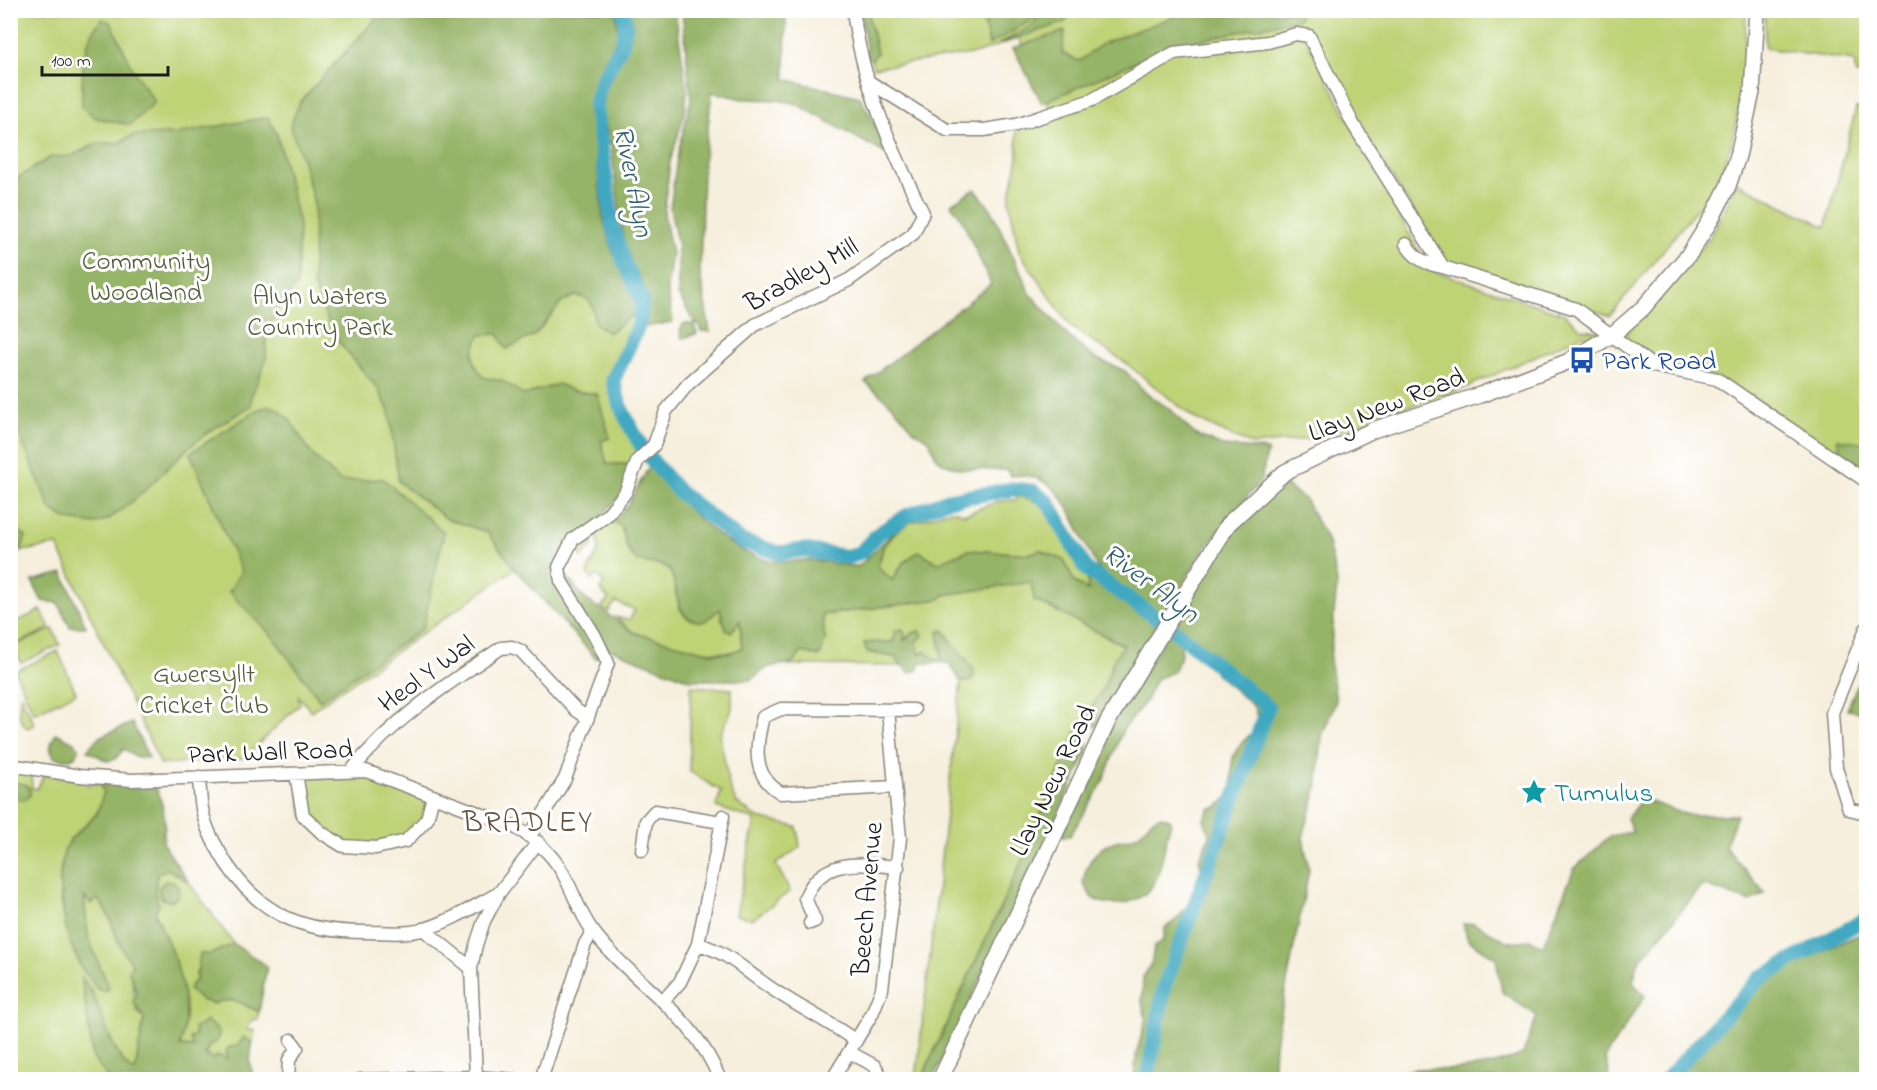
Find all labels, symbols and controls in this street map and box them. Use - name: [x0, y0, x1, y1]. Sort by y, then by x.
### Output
- scale bar: [42, 39, 168, 77]
- text: 100 m: [51, 49, 91, 75]
- water label: River Alyn: [601, 123, 663, 242]
- street label: Bradley Mill: [737, 229, 866, 324]
- park label: Community Woodland: [82, 243, 210, 313]
- park label: Alyn Waters Country Park: [247, 278, 393, 348]
- place label: Park Road: [1602, 343, 1716, 382]
- bus stop icon: Park Road: [1567, 345, 1597, 375]
- street label: Llay New Road: [1303, 359, 1471, 454]
- water label: River Alyn: [1093, 535, 1208, 636]
- street label: Heol Y Wal: [371, 626, 484, 724]
- park label: Gwersyllt Cricket Club: [140, 656, 268, 726]
- street label: Llay New Road: [1001, 699, 1108, 864]
- street label: Park Wall Road: [187, 731, 354, 776]
- place label: Tumulus: [1554, 775, 1653, 814]
- place icon: Tumulus: [1519, 777, 1549, 807]
- district label: BRADLEY: [462, 802, 593, 846]
- street label: Beech Avenue: [842, 820, 895, 979]

